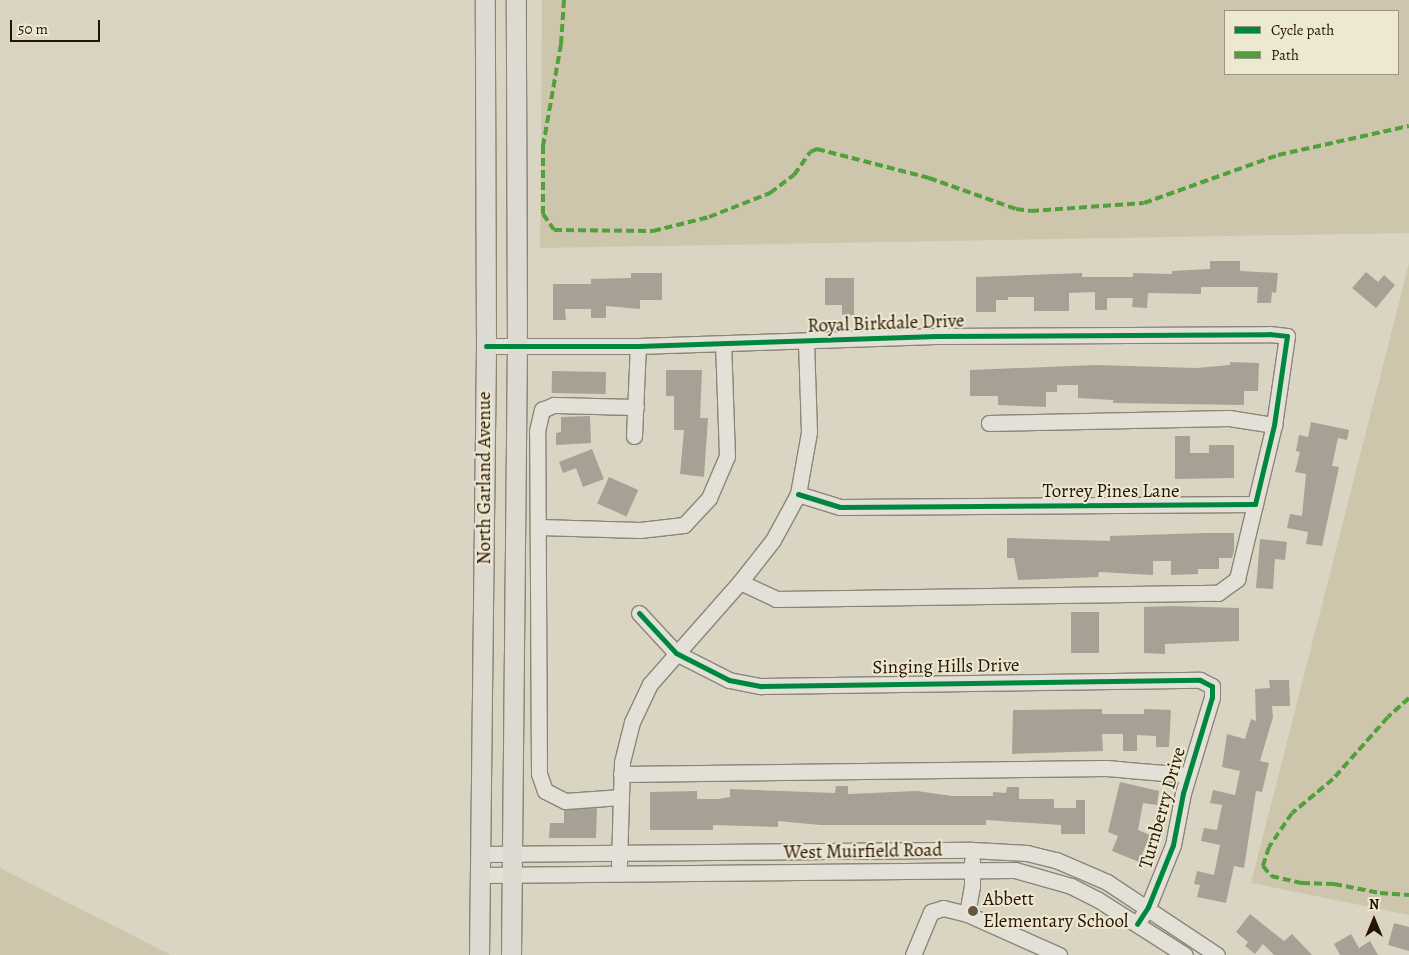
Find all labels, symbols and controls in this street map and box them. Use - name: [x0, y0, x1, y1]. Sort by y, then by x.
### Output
- scale bar: [12, 10, 102, 42]
- legend: [1224, 10, 1399, 75]
- text: 50 m: [18, 19, 48, 39]
- text: Cycle path: [1271, 20, 1334, 40]
- text: Path: [1271, 45, 1299, 65]
- street label: Royal Birkdale Drive: [807, 310, 965, 338]
- street label: North Garland Avenue: [474, 391, 496, 565]
- street label: Torrey Pines Lane: [1042, 481, 1180, 503]
- street label: Singing Hills Drive: [872, 654, 1020, 680]
- street label: Turnberry Drive: [1135, 744, 1191, 872]
- street label: West Muirfield Road: [783, 839, 943, 865]
- place label: Abbett Elementary School: [983, 889, 1128, 933]
- north arrow: [1349, 895, 1399, 945]
- text: N: [1369, 895, 1379, 914]
- marker: Abbett Elementary School: [967, 905, 979, 917]

